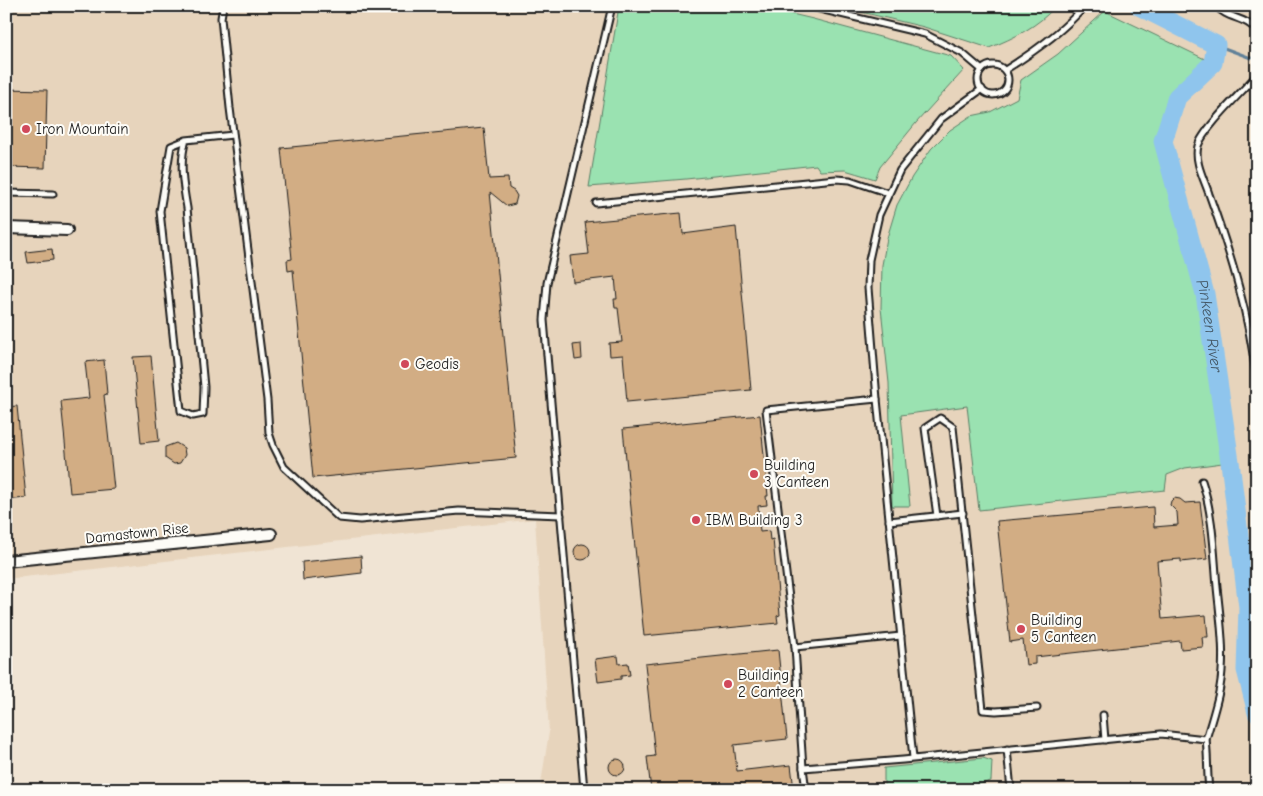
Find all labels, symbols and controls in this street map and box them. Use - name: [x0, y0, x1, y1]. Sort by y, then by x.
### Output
- place label: Iron Mountain: [36, 120, 129, 138]
- marker: Iron Mountain: [20, 123, 32, 135]
- water label: Pinkeen River: [1192, 277, 1226, 374]
- place label: Geodis: [415, 355, 459, 373]
- marker: Geodis: [399, 358, 411, 370]
- place label: Building 3 Canteen: [764, 456, 829, 491]
- marker: Building 3 Canteen: [748, 468, 760, 480]
- place label: IBM Building 3: [706, 511, 803, 529]
- marker: IBM Building 3: [690, 514, 702, 526]
- street label: Damastown Rise: [85, 519, 190, 547]
- place label: Building 5 Canteen: [1031, 611, 1097, 646]
- marker: Building 5 Canteen: [1015, 623, 1027, 635]
- place label: Building 2 Canteen: [738, 666, 803, 701]
- marker: Building 2 Canteen: [722, 678, 734, 690]

